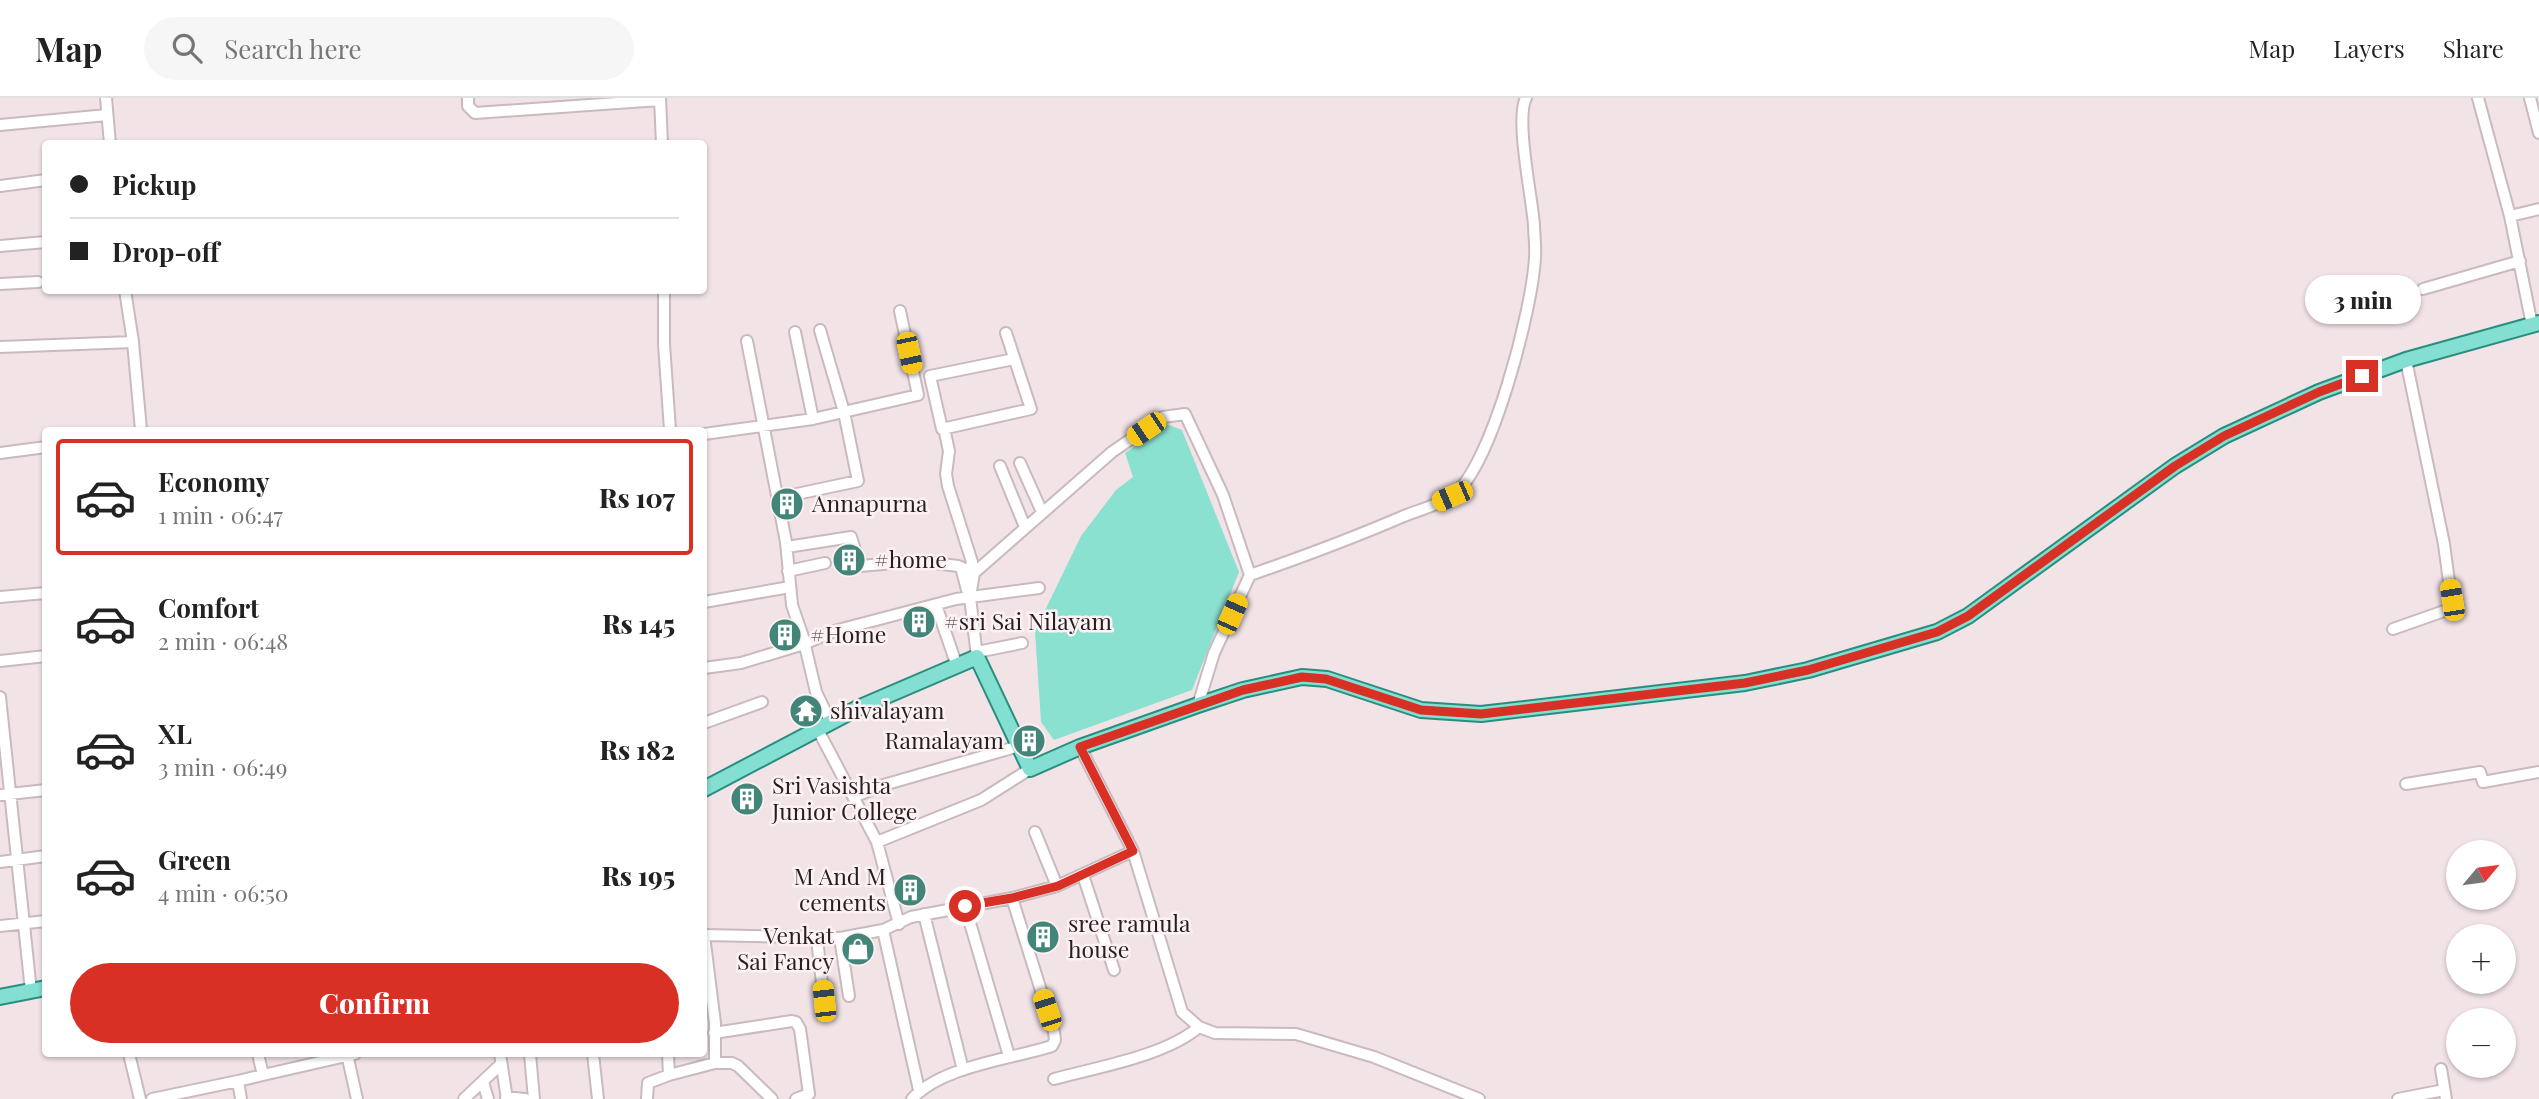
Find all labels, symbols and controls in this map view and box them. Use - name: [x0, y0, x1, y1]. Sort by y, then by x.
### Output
- search box: [144, 17, 634, 80]
- text: Map: [35, 26, 102, 70]
- icon: search: [168, 29, 206, 67]
- text: Search here: [224, 31, 362, 66]
- text: Map: [2249, 32, 2295, 64]
- text: Layers: [2333, 32, 2405, 64]
- text: Share: [2443, 32, 2504, 64]
- text: Pickup: [112, 167, 196, 202]
- text: Drop-off: [112, 234, 219, 269]
- callout: 3 min: [2304, 274, 2420, 324]
- text: 3 min: [2333, 284, 2393, 315]
- car: [895, 330, 924, 376]
- route end: [2346, 360, 2378, 392]
- car: [1123, 409, 1170, 449]
- text: Economy: [158, 464, 269, 499]
- icon: car: [74, 466, 137, 529]
- car: [1429, 478, 1476, 514]
- text: Rs 107: [599, 480, 675, 515]
- building icon: Annapurna: [768, 485, 806, 523]
- place label: Annapurna: [811, 487, 928, 518]
- text: 1 min · 06:47: [158, 499, 283, 530]
- building icon: #home: [830, 541, 868, 579]
- place label: #home: [874, 543, 947, 574]
- car: [2439, 578, 2466, 622]
- text: Comfort: [158, 590, 259, 625]
- car: [1214, 591, 1251, 637]
- icon: car: [74, 592, 137, 655]
- building icon: #sri Sai Nilayam: [900, 603, 938, 641]
- place label: #sri Sai Nilayam: [944, 605, 1112, 636]
- text: Rs 145: [602, 606, 675, 641]
- building icon: #Home: [766, 616, 804, 654]
- place label: #Home: [810, 618, 886, 649]
- text: 2 min · 06:48: [158, 625, 288, 656]
- temple icon: shivalayam: [787, 692, 825, 730]
- place label: shivalayam: [830, 694, 945, 725]
- text: XL: [158, 716, 192, 751]
- icon: car: [74, 718, 137, 781]
- building icon: Ramalayam: [1010, 722, 1048, 760]
- place label: Ramalayam: [885, 724, 1005, 755]
- text: Rs 182: [600, 732, 675, 767]
- text: 3 min · 06:49: [158, 751, 287, 782]
- place label: Sri Vasishta Junior College: [771, 769, 917, 826]
- building icon: Sri Vasishta Junior College: [728, 780, 766, 818]
- north arrow: [2446, 840, 2516, 910]
- map controls: [2446, 840, 2516, 1078]
- text: Green: [158, 842, 231, 877]
- icon: car: [74, 844, 137, 907]
- text: Rs 195: [601, 858, 675, 893]
- place label: M And M cements: [794, 860, 886, 917]
- building icon: M And M cements: [891, 871, 929, 909]
- text: 4 min · 06:50: [158, 877, 289, 908]
- route start: [949, 890, 981, 922]
- place label: sree ramula house: [1068, 907, 1191, 964]
- building icon: sree ramula house: [1024, 918, 1062, 956]
- place label: Venkat Sai Fancy: [737, 919, 835, 976]
- button: +: [2446, 924, 2516, 994]
- shop icon: Venkat Sai Fancy: [839, 930, 877, 968]
- button: Confirm: [70, 963, 679, 1043]
- car: [812, 979, 837, 1023]
- car: [1031, 987, 1064, 1033]
- button: −: [2446, 1008, 2516, 1078]

